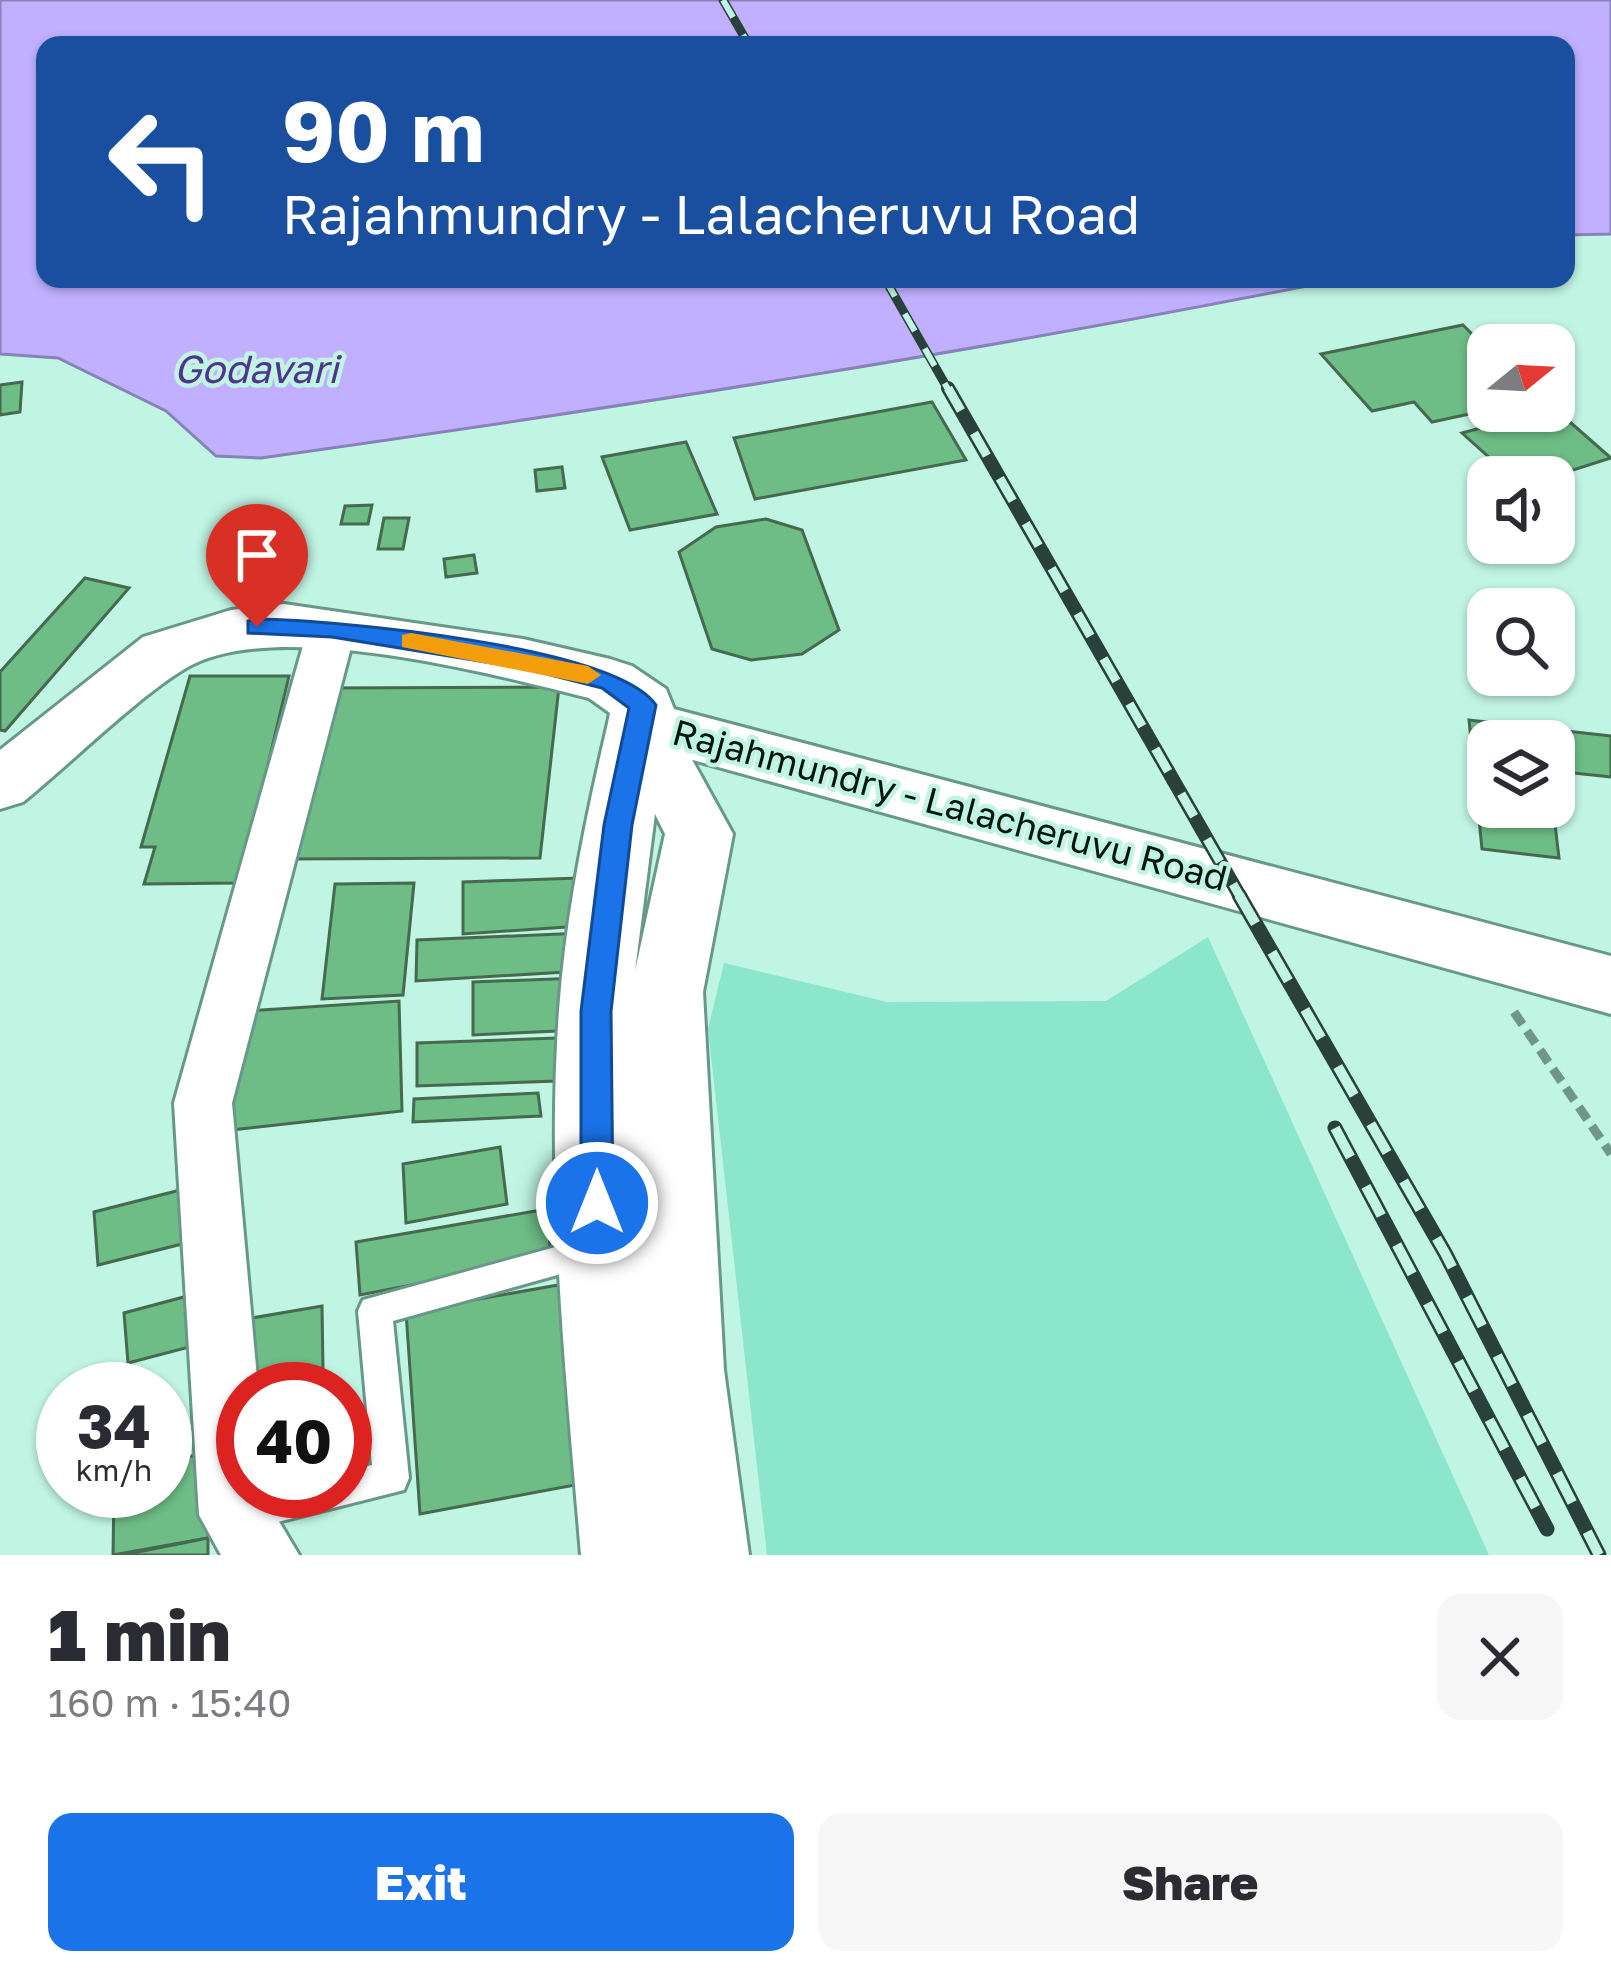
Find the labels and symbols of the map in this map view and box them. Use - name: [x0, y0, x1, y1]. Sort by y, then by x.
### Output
- north arrow: [1467, 324, 1575, 432]
- water label: Godavari: [174, 345, 343, 392]
- pin: [206, 504, 308, 627]
- street label: Rajahmundry - Lalacheruvu Road: [668, 710, 1232, 899]
- position arrow: [534, 1140, 660, 1266]
- speed limit sign: 40: [216, 1362, 372, 1518]

